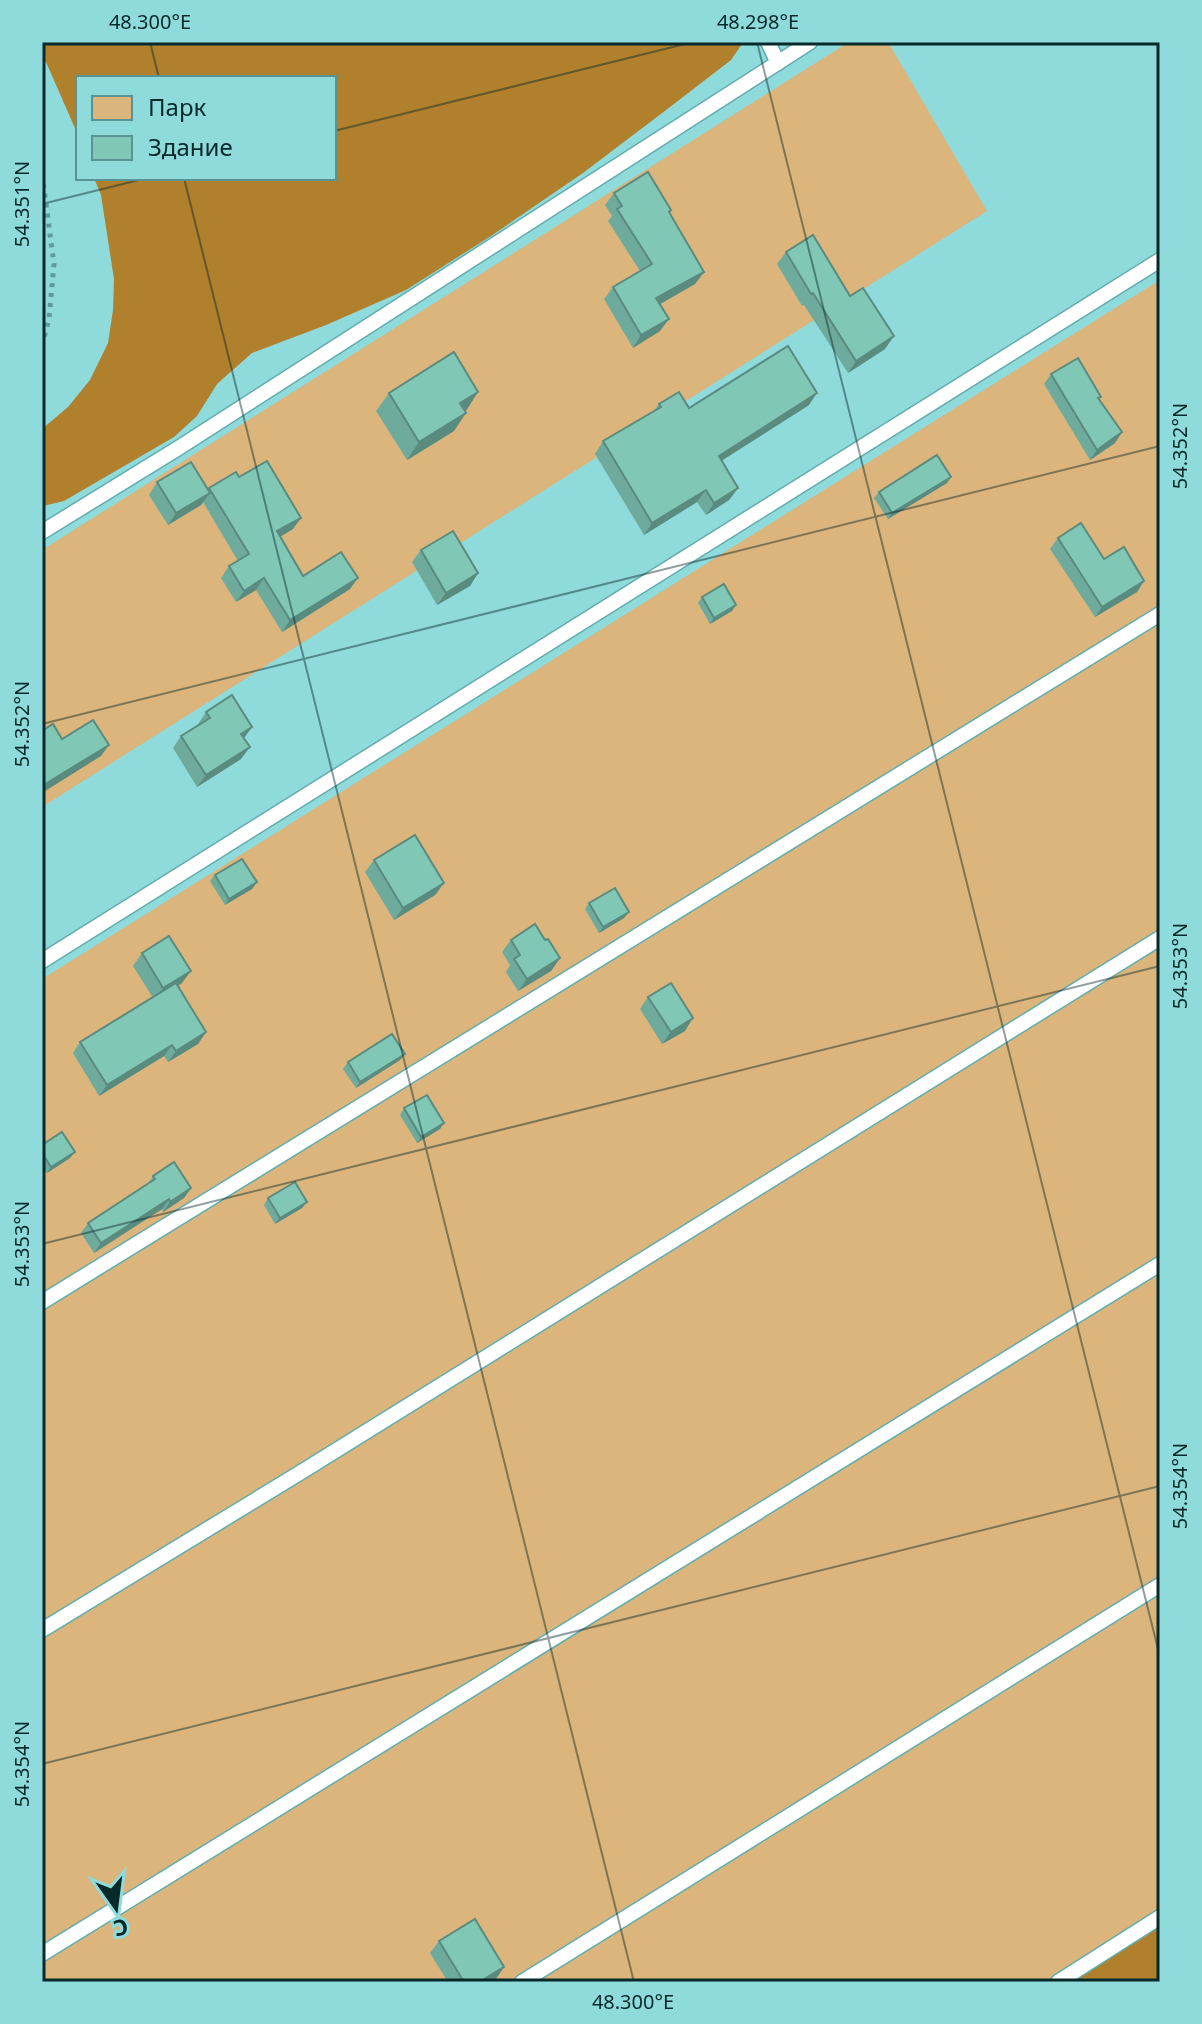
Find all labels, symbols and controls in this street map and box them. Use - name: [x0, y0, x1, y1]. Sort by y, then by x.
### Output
- text: 48.300°E: [109, 8, 191, 35]
- text: 48.298°E: [717, 8, 799, 35]
- legend: [76, 76, 336, 180]
- text: Парк: [148, 90, 207, 123]
- text: Здание: [148, 130, 233, 163]
- text: 54.351°N: [8, 161, 35, 247]
- text: 54.352°N: [1166, 403, 1193, 489]
- text: 54.352°N: [8, 681, 35, 767]
- text: 54.353°N: [1166, 923, 1193, 1009]
- text: 54.353°N: [8, 1201, 35, 1287]
- text: 54.354°N: [1166, 1443, 1193, 1529]
- text: 54.354°N: [8, 1721, 35, 1807]
- north arrow: [76, 1868, 156, 1948]
- text: С: [111, 1912, 132, 1945]
- text: 48.300°E: [592, 1988, 674, 2015]

